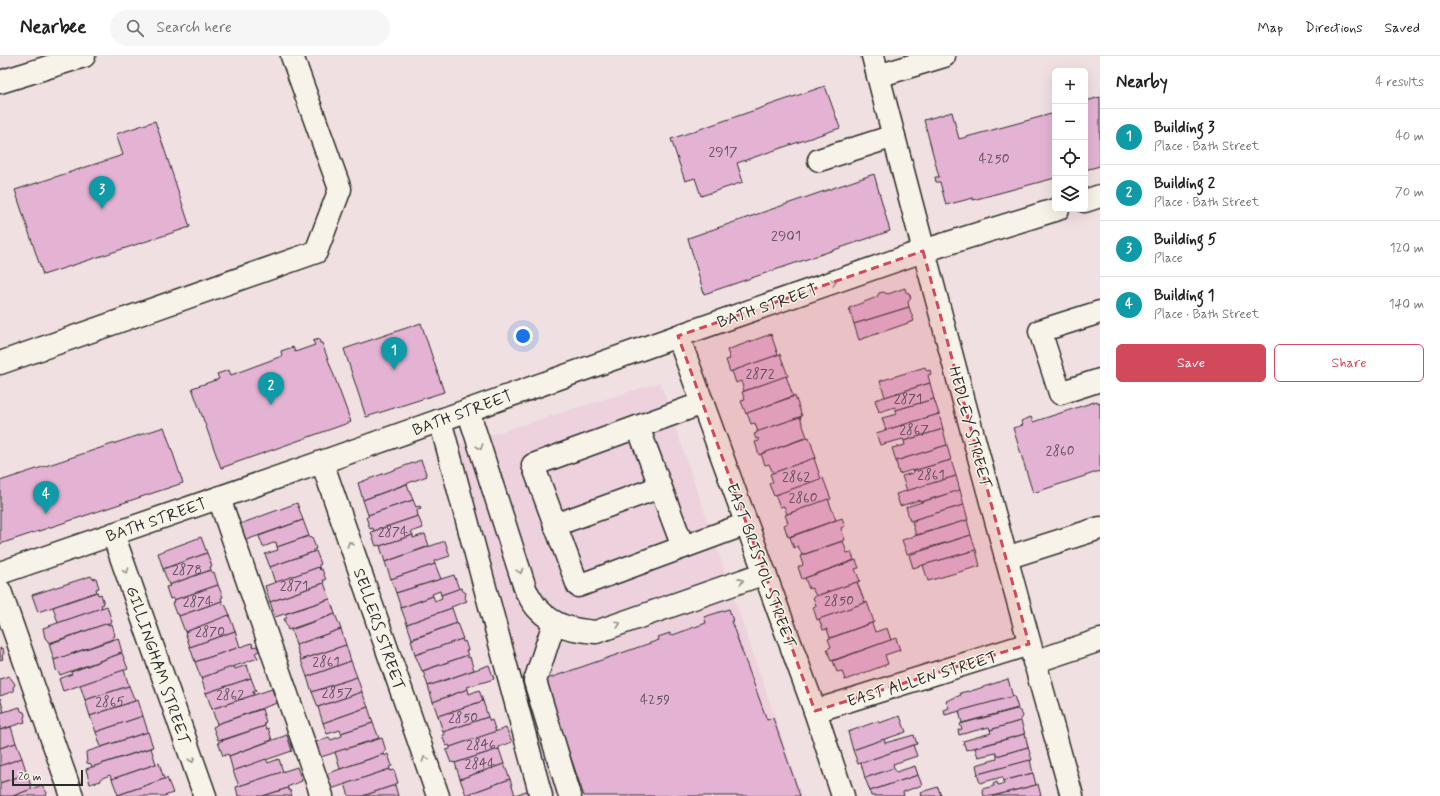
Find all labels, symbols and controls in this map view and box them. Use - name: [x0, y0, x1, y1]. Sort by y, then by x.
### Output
- search box: [110, 10, 390, 46]
- text: Nearbee: [20, 15, 86, 40]
- icon: search: [124, 17, 146, 39]
- text: Search here: [156, 18, 232, 38]
- text: Map: [1257, 19, 1283, 37]
- text: Directions: [1305, 19, 1363, 37]
- text: Saved: [1385, 19, 1420, 37]
- map controls: [1052, 68, 1088, 212]
- button: +: [1052, 68, 1088, 104]
- text: Nearby: [1116, 71, 1168, 93]
- text: 4 results: [1375, 74, 1424, 91]
- button: −: [1052, 104, 1088, 140]
- text: Building 3: [1154, 118, 1215, 138]
- text: 1: [1126, 128, 1132, 145]
- text: 40 m: [1395, 128, 1424, 145]
- text: Place · Bath Street: [1154, 138, 1259, 155]
- button: locate: [1052, 140, 1088, 176]
- house number: 2917: [708, 143, 738, 161]
- house number: 4250: [978, 150, 1010, 168]
- text: Building 2: [1154, 174, 1215, 194]
- pin: 3: [89, 176, 115, 209]
- button: layers: [1052, 176, 1088, 212]
- text: 2: [1126, 184, 1132, 201]
- text: 70 m: [1395, 184, 1424, 201]
- text: Place · Bath Street: [1154, 194, 1259, 211]
- house number: 2901: [771, 227, 801, 245]
- text: Building 5: [1154, 230, 1217, 250]
- text: 3: [1126, 240, 1132, 257]
- text: 120 m: [1390, 240, 1424, 257]
- text: Place: [1154, 250, 1183, 267]
- one-way arrow: [830, 278, 837, 286]
- street label: BATH STREET: [714, 279, 821, 333]
- text: Building 1: [1154, 286, 1214, 306]
- text: 4: [1125, 296, 1133, 313]
- text: 140 m: [1389, 296, 1424, 313]
- text: Place · Bath Street: [1154, 306, 1259, 323]
- your location: [513, 326, 533, 346]
- pin: 1: [381, 337, 407, 370]
- button: Save: [1116, 344, 1266, 382]
- button: Share: [1274, 344, 1424, 382]
- street label: HEDLEY STREET: [943, 364, 996, 492]
- house number: 2872: [745, 365, 775, 383]
- pin: 2: [258, 372, 284, 405]
- street label: BATH STREET: [410, 386, 515, 441]
- house number: 2871: [894, 390, 922, 408]
- house number: 2867: [899, 421, 929, 439]
- house number: 2860: [1046, 442, 1075, 460]
- one-way arrow: [475, 444, 484, 451]
- house number: 2861: [917, 466, 945, 484]
- house number: 2862: [782, 468, 810, 486]
- street label: EAST BRISTOL STREET: [721, 480, 801, 652]
- pin: 4: [33, 481, 59, 514]
- house number: 2860: [789, 489, 818, 507]
- street label: BATH STREET: [103, 493, 210, 547]
- house number: 2874: [378, 523, 408, 541]
- one-way arrow: [347, 540, 355, 547]
- house number: 2878: [172, 561, 202, 579]
- street label: SELLERS STREET: [348, 566, 409, 693]
- one-way arrow: [515, 567, 524, 574]
- one-way arrow: [121, 568, 130, 575]
- house number: 2871: [280, 577, 308, 595]
- one-way arrow: [737, 577, 744, 586]
- street label: GILLINGHAM STREET: [121, 583, 195, 749]
- house number: 2850: [824, 592, 854, 610]
- house number: 2874: [183, 593, 213, 611]
- one-way arrow: [614, 620, 621, 629]
- house number: 2870: [195, 623, 225, 641]
- street label: EAST ALLEN STREET: [845, 647, 1000, 712]
- house number: 2861: [312, 653, 340, 671]
- house number: 2857: [322, 684, 353, 702]
- house number: 2862: [216, 686, 244, 704]
- house number: 4259: [640, 691, 670, 709]
- house number: 2865: [95, 693, 125, 711]
- house number: 2850: [448, 709, 478, 727]
- house number: 2846: [466, 736, 496, 754]
- house number: 2844: [465, 755, 495, 773]
- one-way arrow: [187, 756, 196, 763]
- one-way arrow: [421, 756, 430, 763]
- scale bar: [12, 768, 83, 787]
- text: 20 m: [18, 770, 41, 784]

